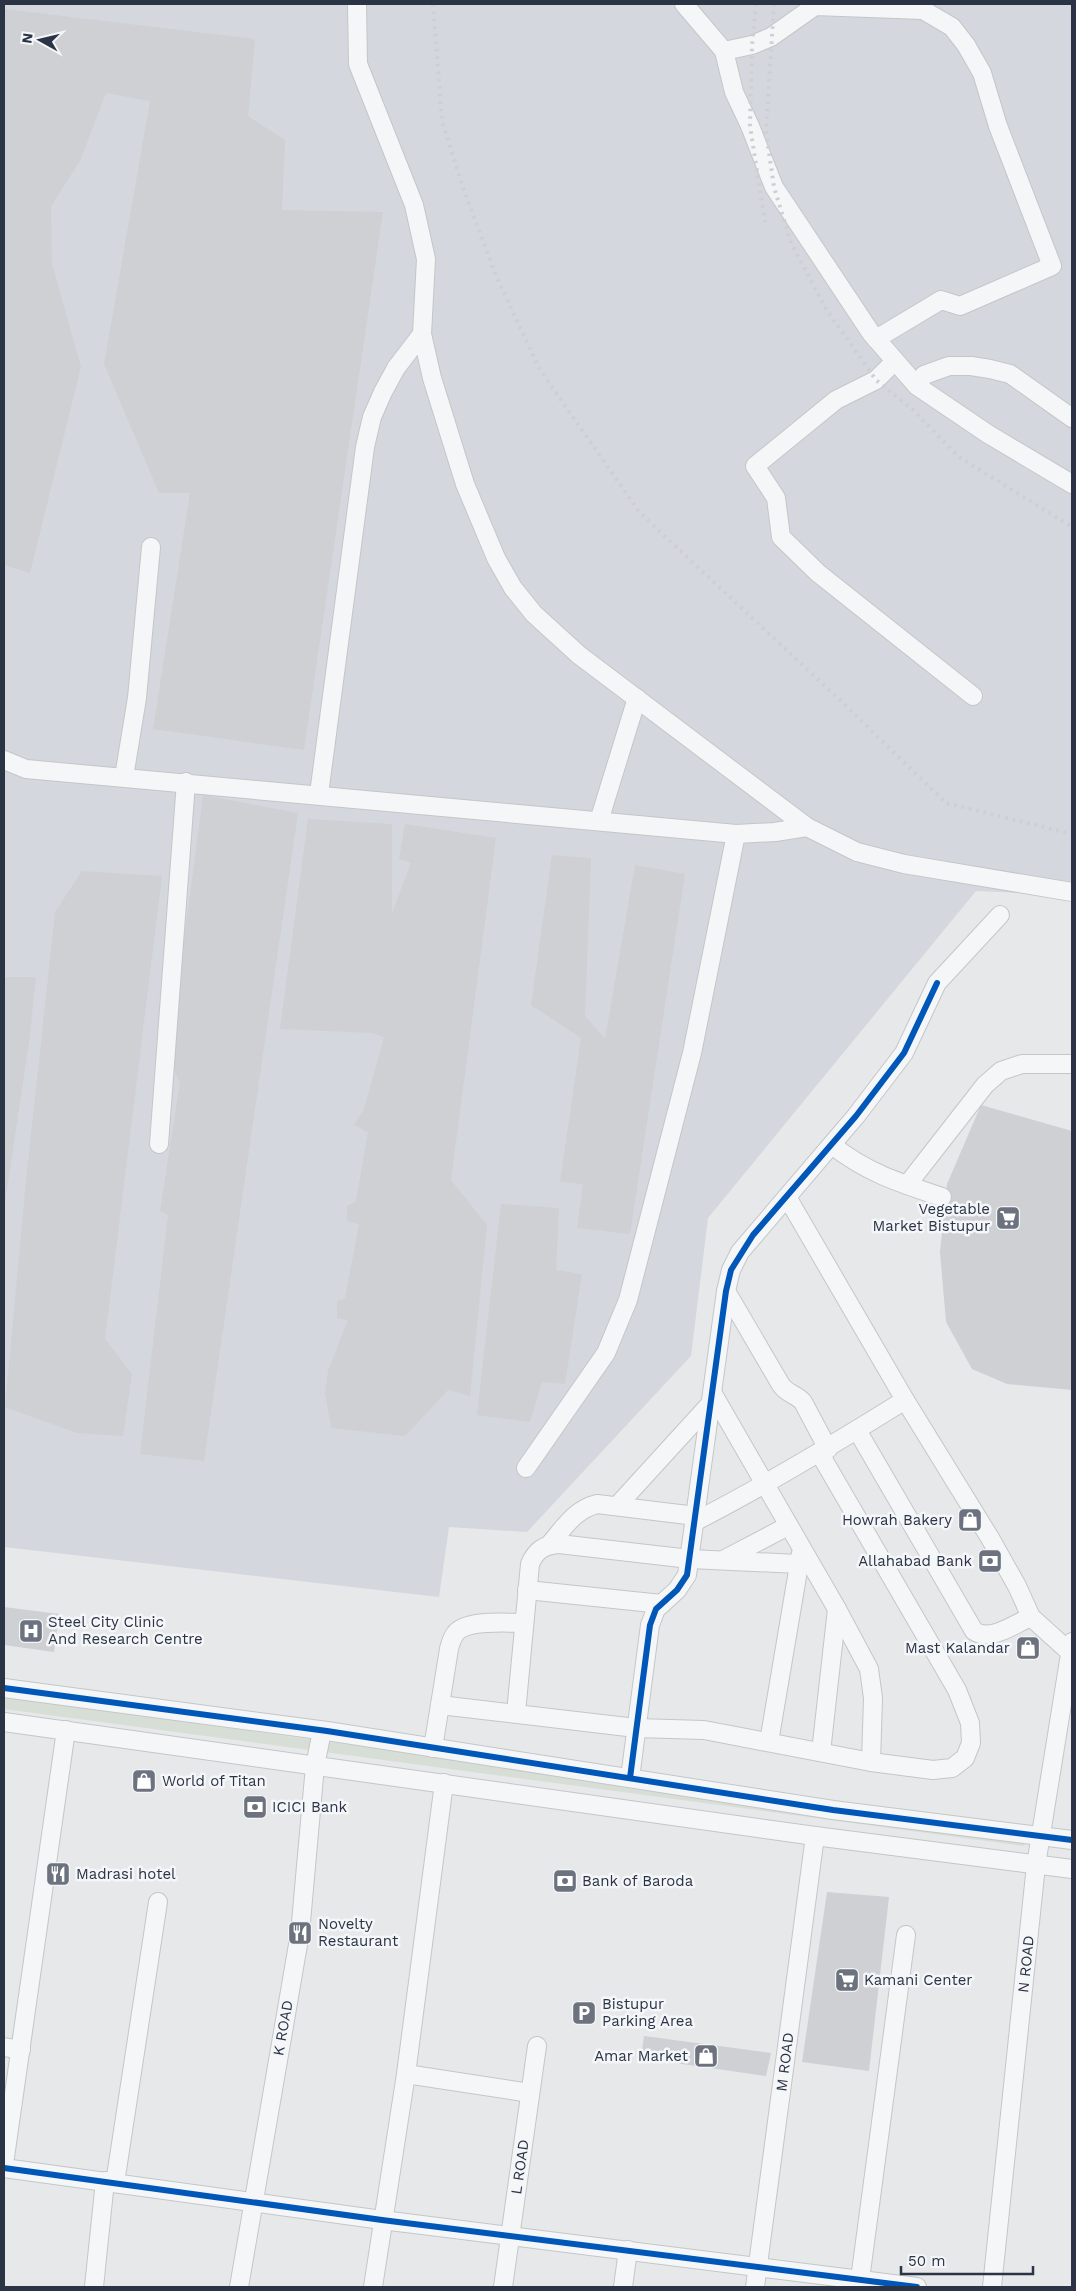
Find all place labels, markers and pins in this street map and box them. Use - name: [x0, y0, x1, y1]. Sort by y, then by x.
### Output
- place label: Vegetable Market Bistupur: [873, 1200, 990, 1235]
- supermarket icon: Vegetable Market Bistupur: [995, 1205, 1021, 1231]
- shop icon: Howrah Bakery: [957, 1507, 983, 1533]
- place label: Howrah Bakery: [842, 1511, 952, 1529]
- bank icon: Allahabad Bank: [977, 1548, 1003, 1574]
- place label: Allahabad Bank: [858, 1552, 972, 1570]
- place label: Steel City Clinic And Research Centre: [48, 1613, 203, 1648]
- hospital icon: Steel City Clinic And Research Centre: [18, 1618, 44, 1644]
- shop icon: Mast Kalandar: [1015, 1635, 1041, 1661]
- place label: Mast Kalandar: [905, 1639, 1010, 1657]
- shop icon: World of Titan: [131, 1768, 157, 1794]
- place label: World of Titan: [162, 1772, 266, 1790]
- bank icon: ICICI Bank: [242, 1794, 268, 1820]
- place label: ICICI Bank: [272, 1798, 348, 1816]
- restaurant icon: Madrasi hotel: [45, 1861, 71, 1887]
- place label: Madrasi hotel: [76, 1865, 176, 1883]
- bank icon: Bank of Baroda: [552, 1868, 578, 1894]
- place label: Bank of Baroda: [582, 1872, 694, 1890]
- place label: Novelty Restaurant: [318, 1915, 399, 1950]
- restaurant icon: Novelty Restaurant: [287, 1920, 313, 1946]
- supermarket icon: Kamani Center: [834, 1967, 860, 1993]
- place label: Kamani Center: [864, 1971, 972, 1989]
- place label: Bistupur Parking Area: [602, 1995, 693, 2030]
- parking icon: Bistupur Parking Area: [571, 2000, 597, 2026]
- shop icon: Amar Market: [693, 2043, 719, 2069]
- place label: Amar Market: [594, 2047, 689, 2065]

